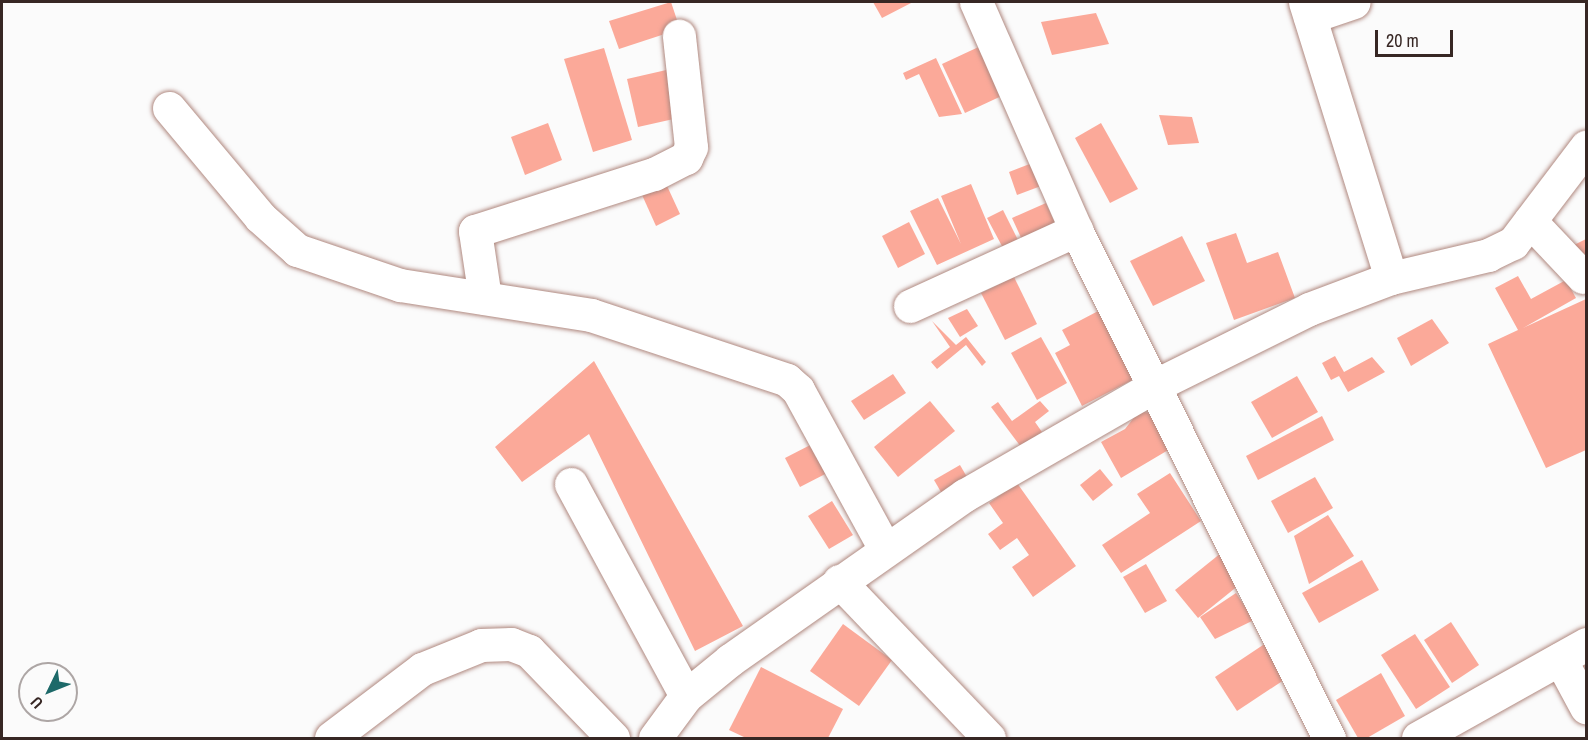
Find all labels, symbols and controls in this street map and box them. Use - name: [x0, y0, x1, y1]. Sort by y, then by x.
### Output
- scale bar: [1378, 18, 1456, 56]
- text: 20 m: [1386, 28, 1419, 53]
- north arrow: [18, 662, 78, 722]
- text: U: [25, 692, 48, 714]

